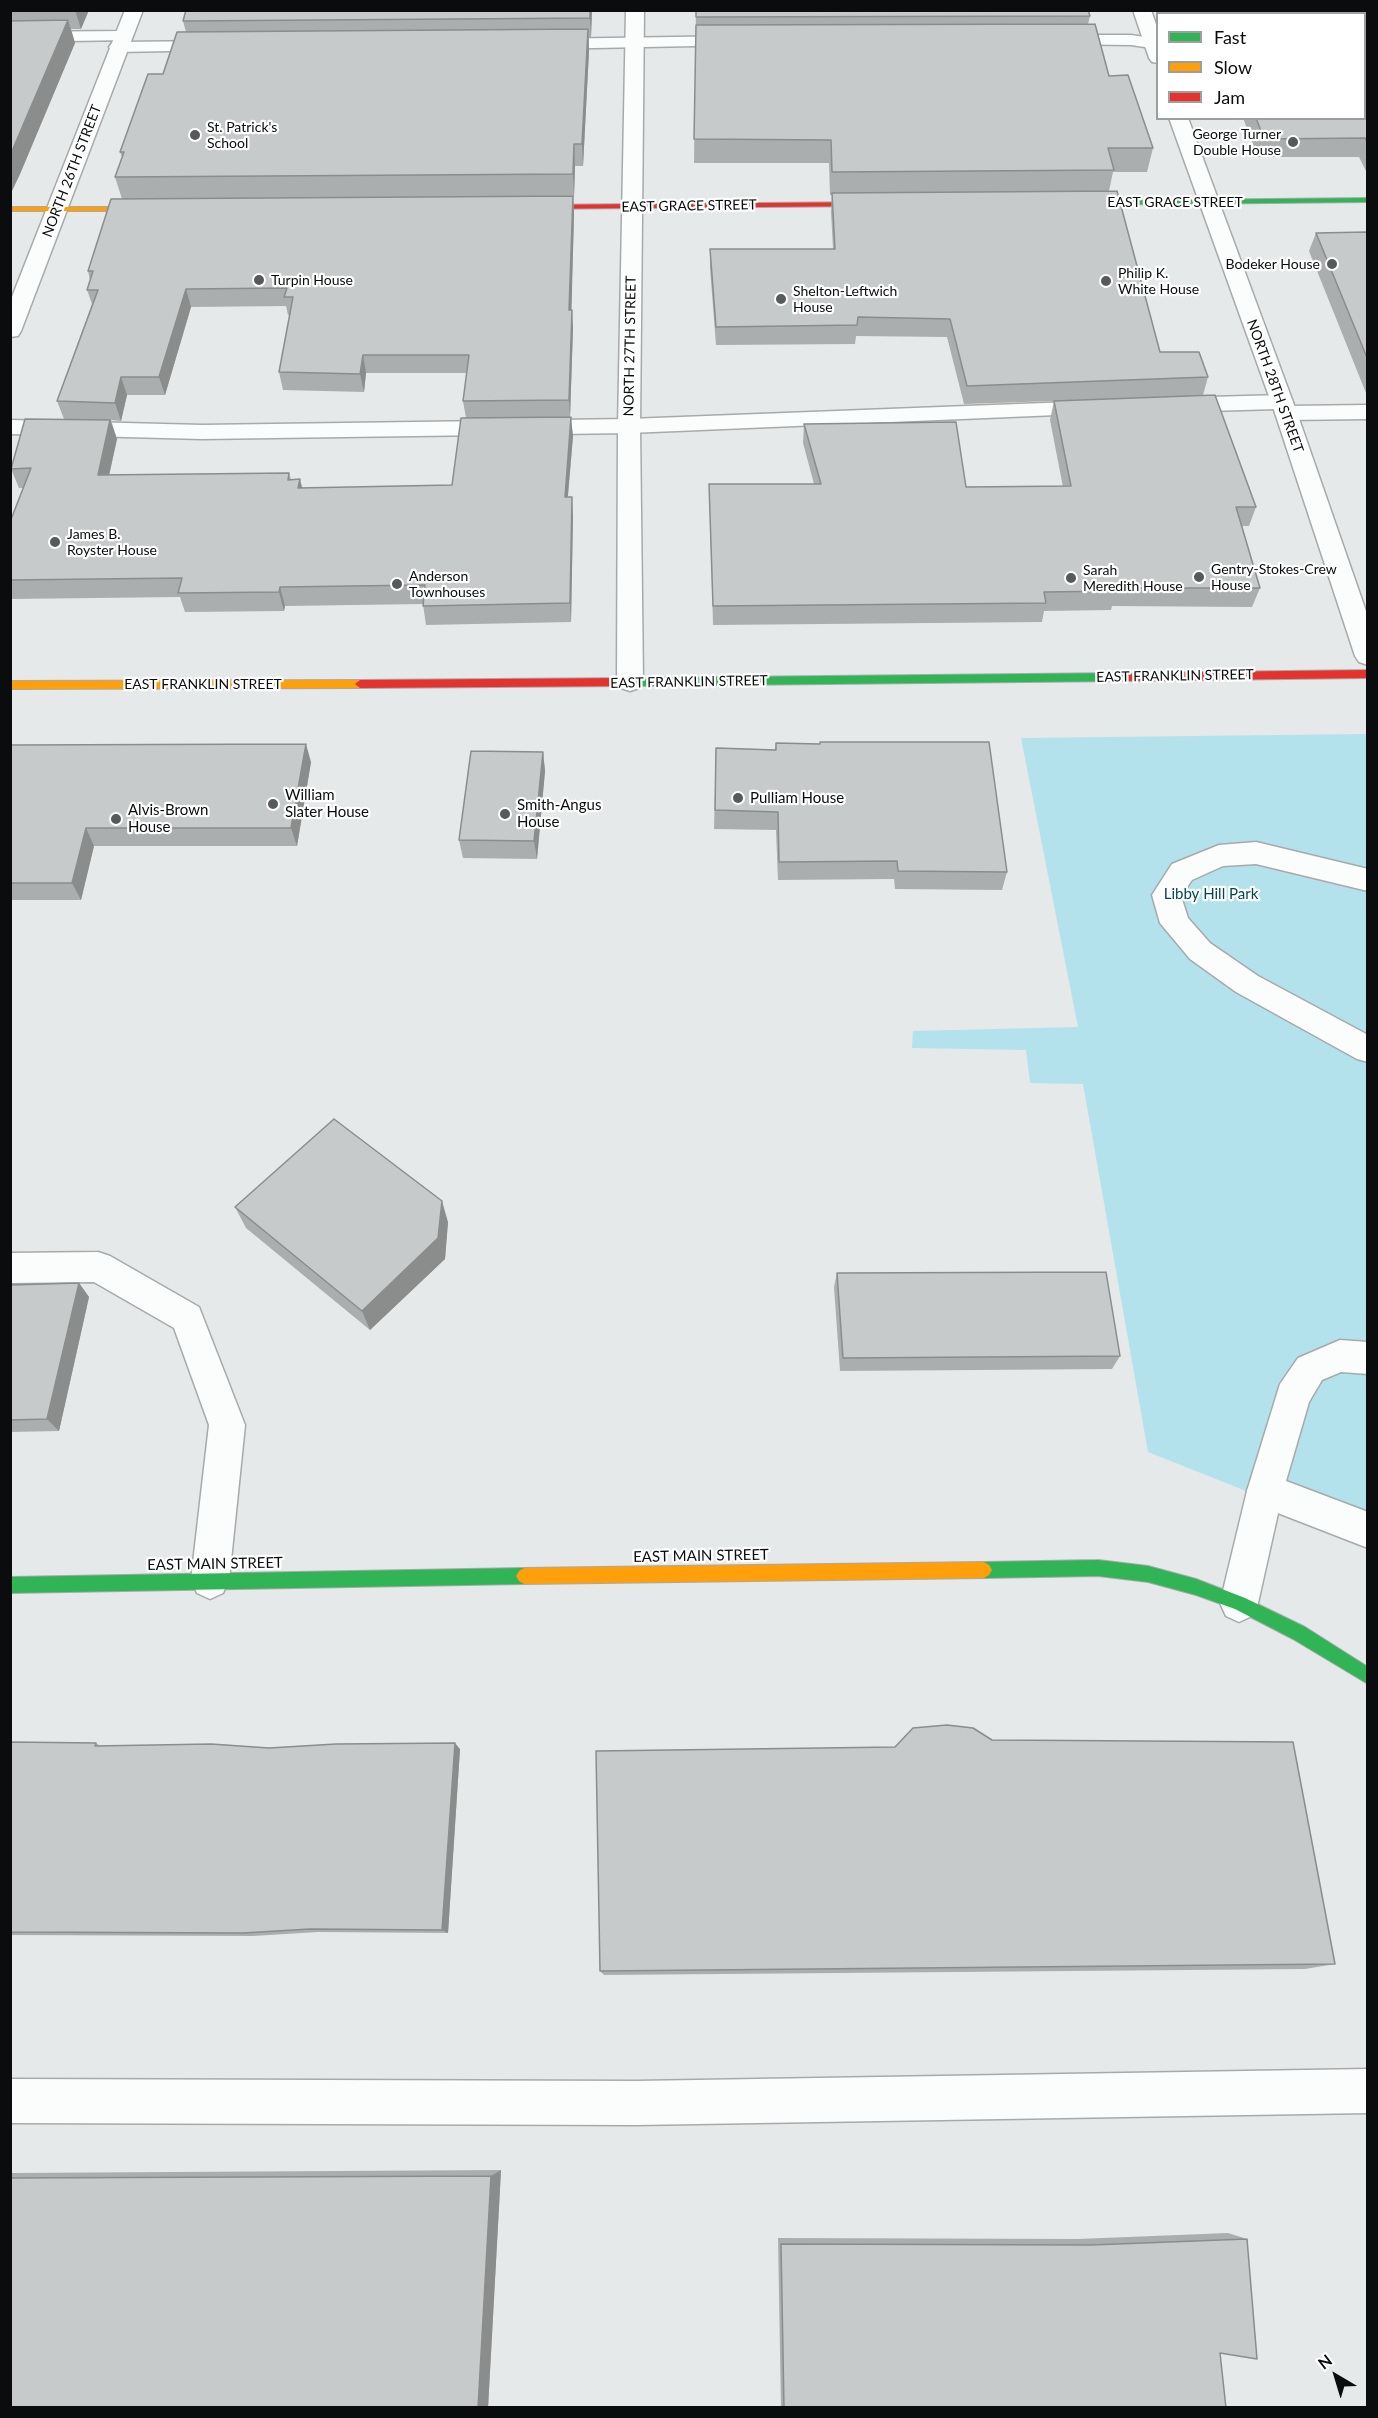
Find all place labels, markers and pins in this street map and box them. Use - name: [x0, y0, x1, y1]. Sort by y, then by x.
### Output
- place label: St. Patrick's School: [207, 119, 277, 152]
- place label: George Turner Double House: [1192, 126, 1281, 158]
- marker: St. Patrick's School: [188, 128, 202, 142]
- marker: George Turner Double House: [1286, 135, 1300, 149]
- place label: Bodeker House: [1225, 256, 1320, 272]
- marker: Bodeker House: [1325, 257, 1339, 271]
- place label: Philip K. White House: [1118, 265, 1199, 298]
- place label: Turpin House: [271, 272, 353, 288]
- marker: Turpin House: [252, 273, 266, 287]
- marker: Philip K. White House: [1099, 274, 1113, 288]
- place label: Shelton-Leftwich House: [793, 283, 897, 316]
- marker: Shelton-Leftwich House: [774, 292, 788, 306]
- place label: James B. Royster House: [67, 526, 157, 558]
- marker: James B. Royster House: [48, 535, 62, 549]
- place label: Gentry-Stokes-Crew House: [1211, 561, 1337, 594]
- place label: Sarah Meredith House: [1083, 562, 1183, 594]
- place label: Anderson Townhouses: [409, 568, 485, 600]
- marker: Gentry-Stokes-Crew House: [1192, 570, 1206, 584]
- marker: Sarah Meredith House: [1064, 571, 1078, 585]
- marker: Anderson Townhouses: [390, 577, 404, 591]
- place label: William Slater House: [285, 786, 369, 821]
- place label: Pulliam House: [750, 789, 844, 807]
- marker: Pulliam House: [731, 791, 745, 805]
- place label: Smith-Angus House: [517, 796, 601, 831]
- marker: William Slater House: [266, 797, 280, 811]
- place label: Alvis-Brown House: [128, 801, 208, 836]
- marker: Smith-Angus House: [498, 807, 512, 821]
- marker: Alvis-Brown House: [109, 812, 123, 826]

